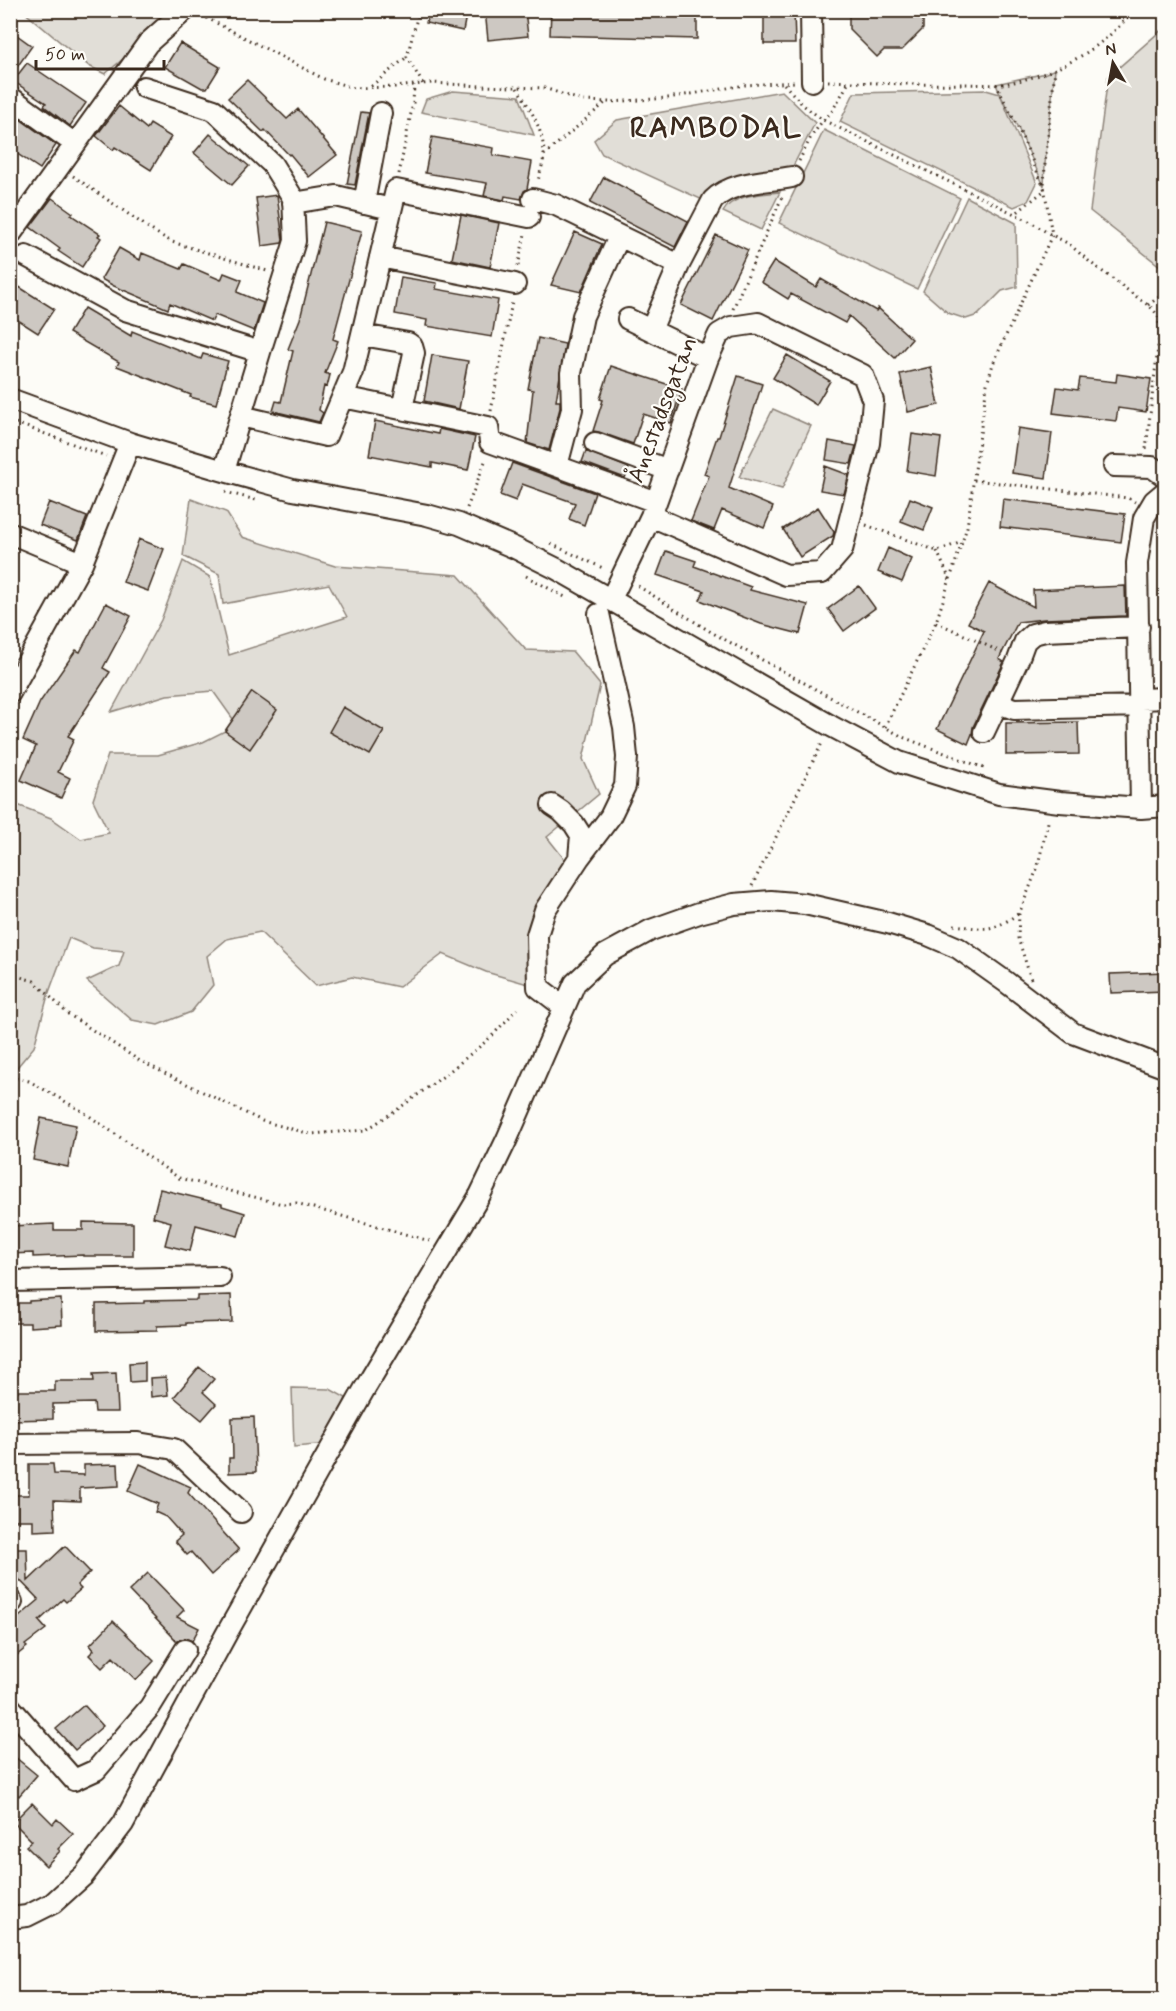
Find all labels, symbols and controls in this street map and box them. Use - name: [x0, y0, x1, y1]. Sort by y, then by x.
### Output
- scale bar: [36, 33, 164, 71]
- north arrow: [1083, 33, 1143, 93]
- text: N: [1104, 38, 1118, 61]
- text: 50 m: [45, 43, 85, 67]
- district label: RAMBODAL: [630, 109, 802, 148]
- street label: Ånestadsgatan: [621, 332, 707, 488]

